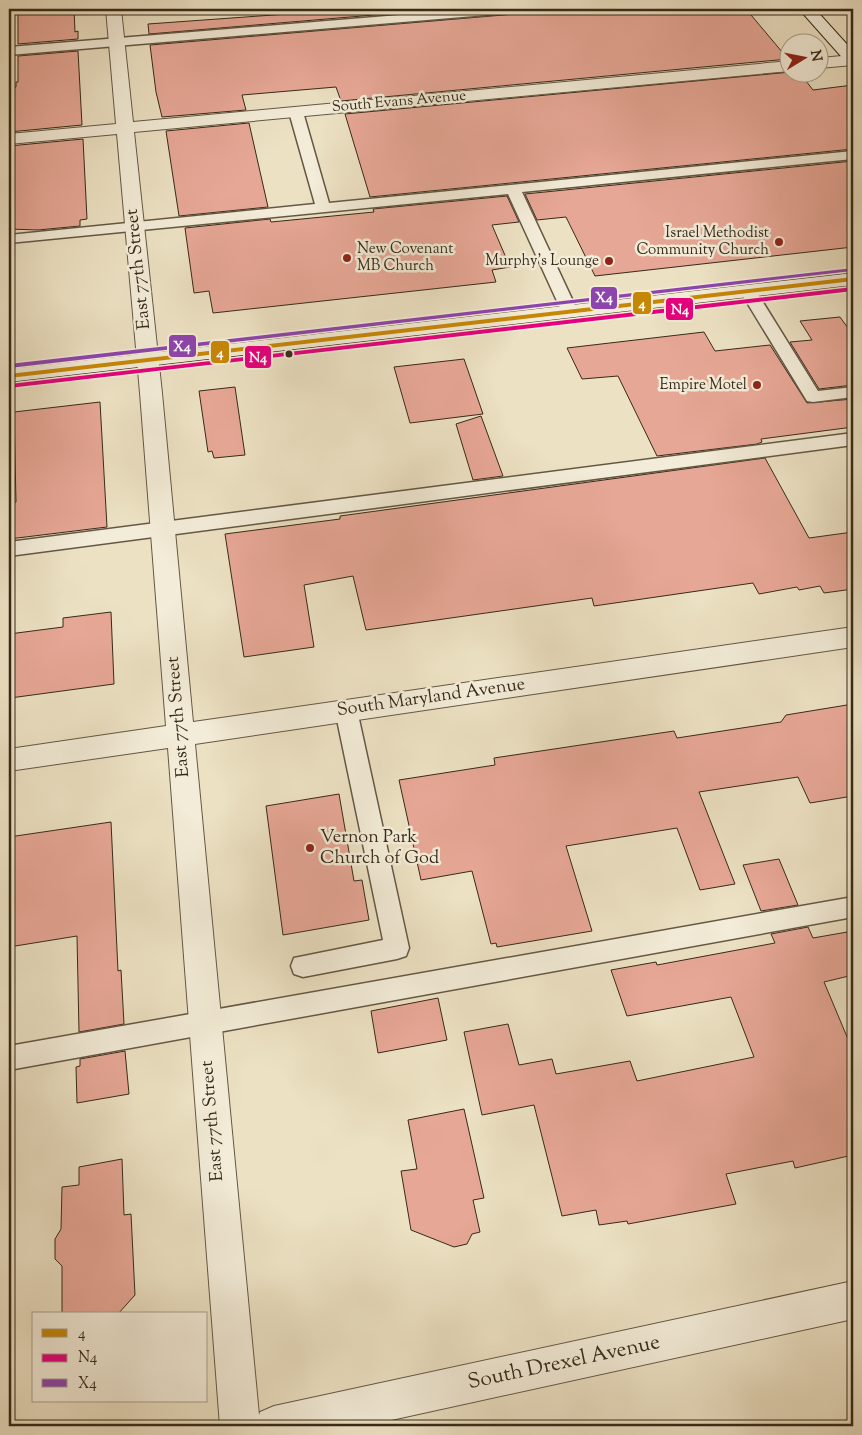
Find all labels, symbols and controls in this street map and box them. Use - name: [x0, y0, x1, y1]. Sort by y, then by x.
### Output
- north arrow: [780, 32, 830, 82]
- text: N: [804, 49, 826, 63]
- street label: South Evans Avenue: [331, 86, 467, 118]
- street label: East 77th Street: [120, 207, 158, 331]
- place label: Israel Methodist Community Church: [636, 223, 769, 261]
- marker: Israel Methodist Community Church: [773, 236, 785, 248]
- place label: New Covenant MB Church: [357, 239, 453, 277]
- place label: Murphy's Lounge: [485, 251, 599, 272]
- marker: New Covenant MB Church: [341, 252, 353, 264]
- marker: Murphy's Lounge: [603, 255, 615, 267]
- line badge: X4: [590, 286, 618, 310]
- text: X4: [595, 289, 613, 309]
- line badge: 4: [632, 291, 652, 315]
- text: 4: [637, 295, 646, 315]
- line badge: N4: [665, 297, 694, 321]
- text: N4: [671, 301, 689, 321]
- line badge: X4: [168, 334, 197, 358]
- text: X4: [173, 338, 191, 358]
- line badge: 4: [210, 340, 230, 364]
- text: 4: [215, 344, 224, 364]
- line badge: N4: [244, 345, 272, 369]
- text: N4: [249, 349, 267, 369]
- unlabelled marker: [284, 349, 294, 359]
- place label: Empire Motel: [659, 375, 747, 396]
- marker: Empire Motel: [751, 379, 763, 391]
- street label: East 77th Street: [161, 655, 197, 779]
- street label: South Maryland Avenue: [335, 672, 527, 724]
- place label: Vernon Park Church of God: [320, 825, 439, 872]
- marker: Vernon Park Church of God: [304, 842, 316, 854]
- street label: East 77th Street: [195, 1059, 231, 1183]
- legend: [32, 1312, 208, 1402]
- text: 4: [78, 1324, 86, 1345]
- street label: South Drexel Avenue: [465, 1328, 663, 1398]
- text: N4: [78, 1348, 98, 1369]
- text: X4: [78, 1374, 97, 1395]

